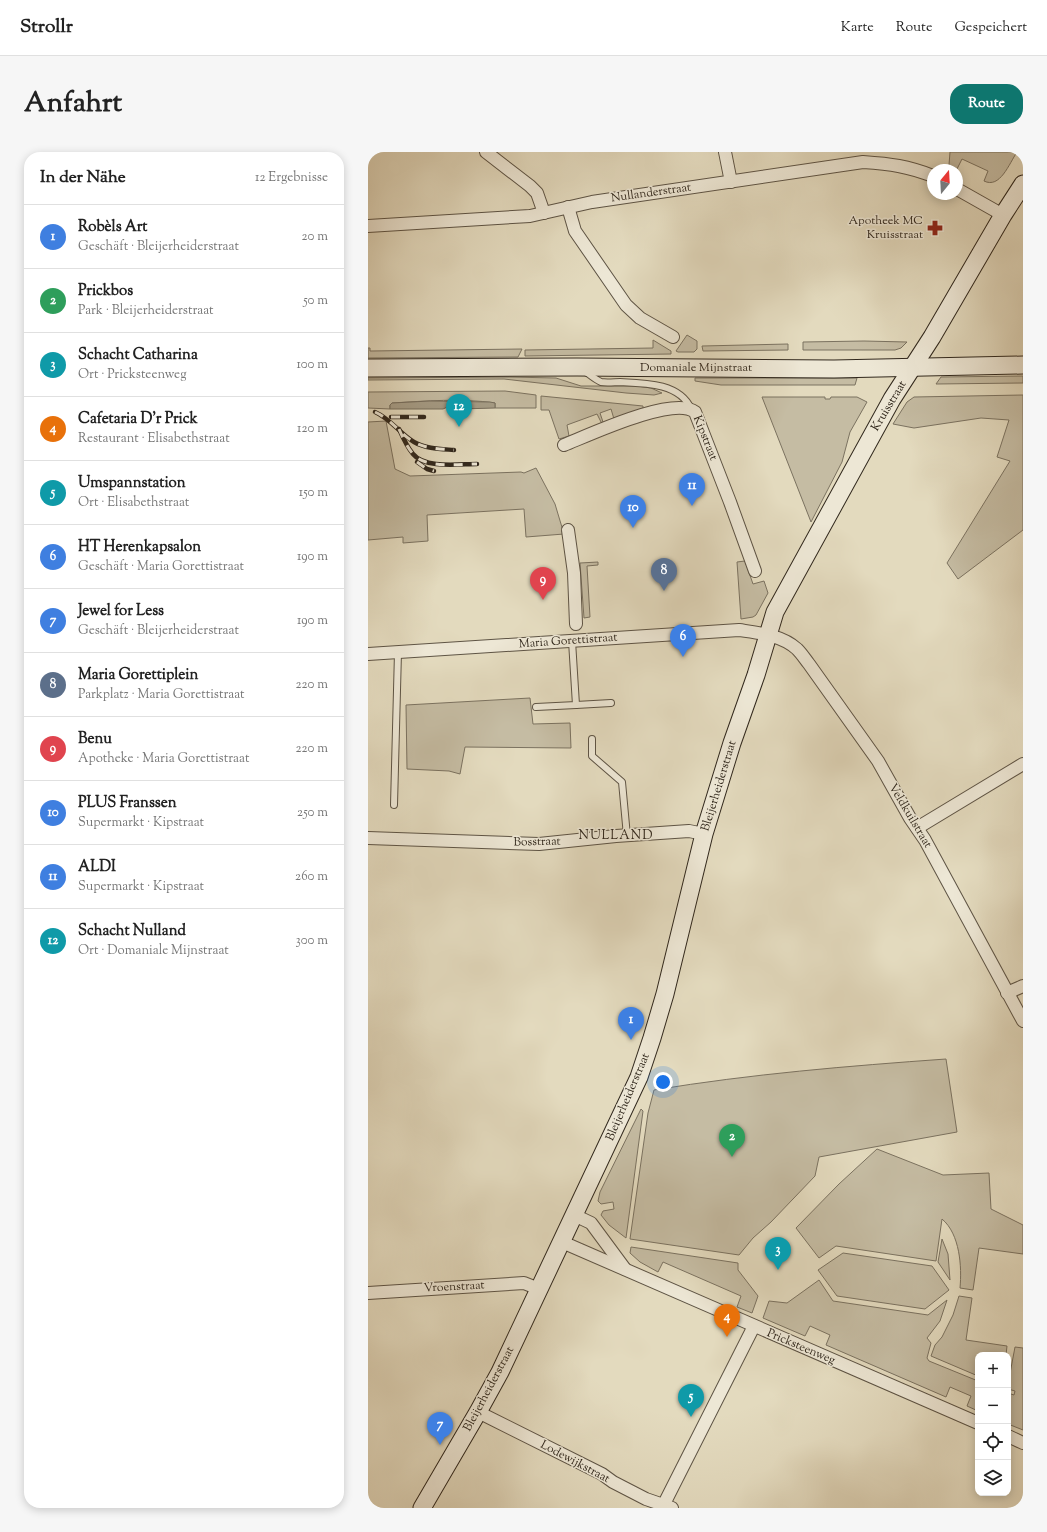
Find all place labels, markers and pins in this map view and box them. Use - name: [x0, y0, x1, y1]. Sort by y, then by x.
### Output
- place label: Apotheek MC Kruisstraat: [848, 212, 923, 244]
- pharmacy icon: Apotheek MC Kruisstraat: [926, 219, 944, 237]
- pin: 12: [446, 394, 472, 427]
- pin: 11: [679, 473, 705, 506]
- pin: 10: [620, 495, 646, 528]
- pin: 8: [651, 558, 677, 591]
- pin: 9: [530, 567, 556, 600]
- pin: 6: [670, 624, 696, 657]
- pin: 1: [618, 1007, 644, 1040]
- pin: 2: [719, 1124, 745, 1157]
- pin: 3: [765, 1237, 791, 1270]
- pin: 4: [714, 1304, 740, 1337]
- pin: 5: [678, 1384, 704, 1417]
- pin: 7: [427, 1412, 453, 1445]

